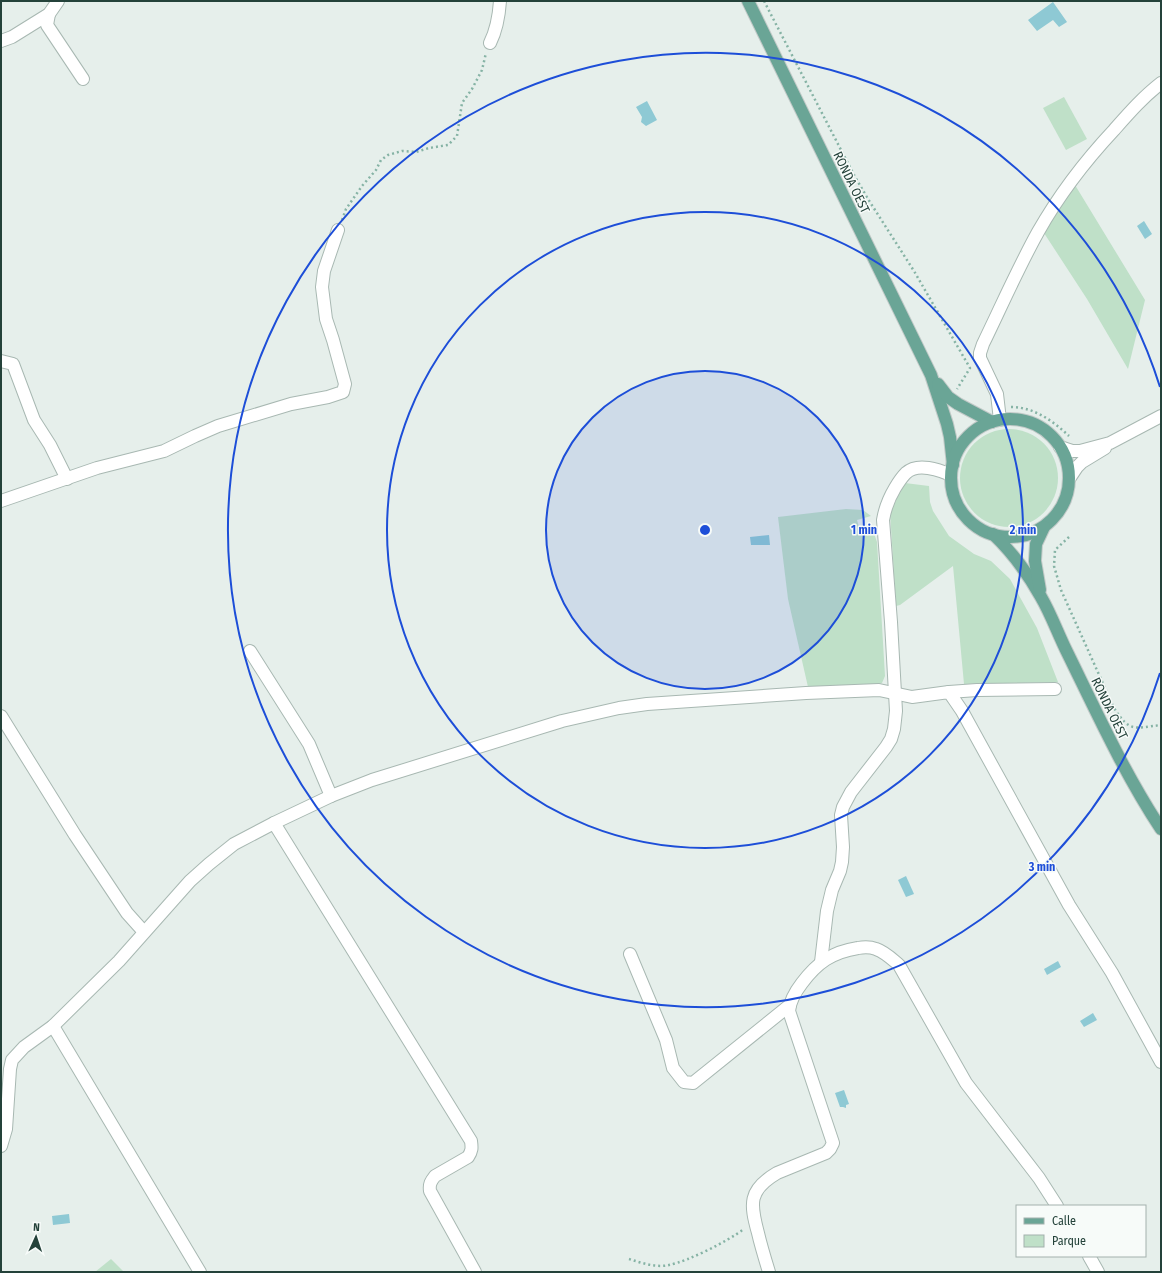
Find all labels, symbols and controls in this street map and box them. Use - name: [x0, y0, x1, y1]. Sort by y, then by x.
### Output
- street label: RONDA OEST: [830, 149, 873, 215]
- centre of rings: [698, 523, 712, 537]
- text: 1 min: [851, 523, 877, 537]
- text: 2 min: [1009, 523, 1036, 537]
- street label: RONDA OEST: [1088, 675, 1131, 741]
- text: 3 min: [1028, 860, 1055, 874]
- legend: [1016, 1205, 1146, 1257]
- text: Calle: [1052, 1214, 1076, 1228]
- north arrow: [16, 1217, 56, 1257]
- text: N: [33, 1221, 40, 1234]
- text: Parque: [1052, 1234, 1086, 1248]

